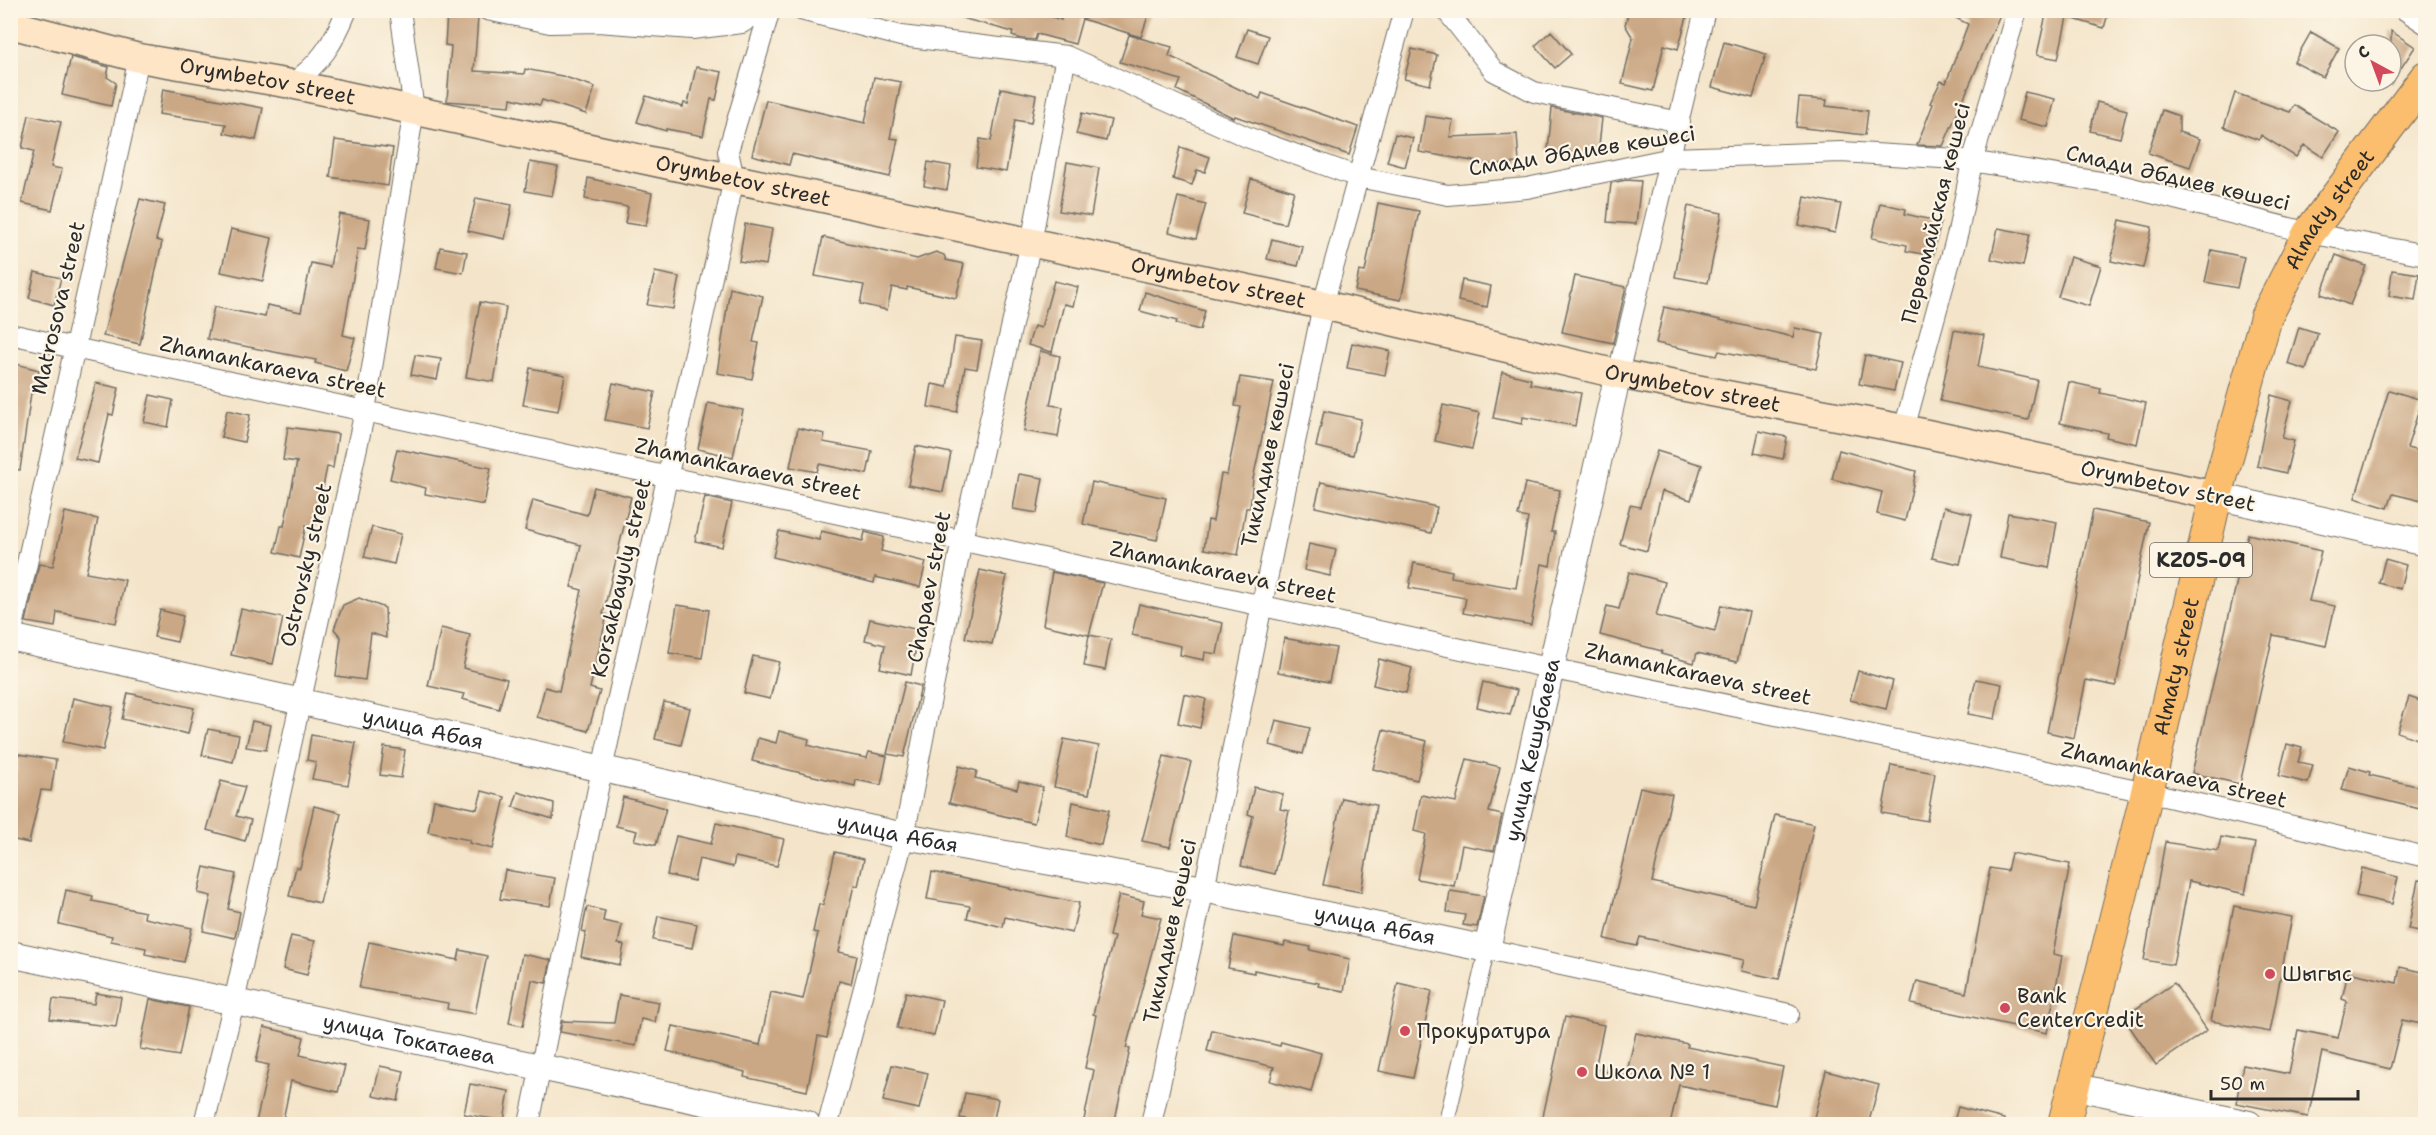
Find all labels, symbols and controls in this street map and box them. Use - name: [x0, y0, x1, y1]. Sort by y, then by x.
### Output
- north arrow: [2343, 33, 2403, 93]
- text: С: [2353, 41, 2374, 63]
- street label: Orymbetov street: [177, 51, 358, 111]
- street label: Первомайская көшесі: [1895, 100, 1977, 326]
- street label: Смади Әбдиев көшесі: [1467, 119, 1697, 183]
- street label: Смади Әбдиев көшесі: [2063, 139, 2293, 217]
- street label: Almaty street: [2278, 144, 2381, 275]
- street label: Orymbetov street: [653, 148, 833, 213]
- street label: Matrosova street: [24, 219, 92, 397]
- street label: Orymbetov street: [1128, 250, 1308, 315]
- street label: Zhamankaraeva street: [157, 329, 389, 405]
- street label: Orymbetov street: [1602, 357, 1783, 419]
- street label: Тикилдиев көшесі: [1235, 360, 1301, 550]
- street label: Zhamankaraeva street: [632, 431, 864, 507]
- street label: Orymbetov street: [2078, 454, 2258, 518]
- street label: Korsakbayuly street: [584, 476, 658, 680]
- street label: Ostrovsky street: [274, 480, 338, 650]
- street label: Chapaev street: [901, 509, 957, 665]
- street label: Zhamankaraeva street: [1107, 534, 1339, 610]
- road number: KZ05-09: [2150, 543, 2252, 577]
- street label: Almaty street: [2147, 595, 2206, 738]
- street label: Zhamankaraeva street: [1582, 636, 1814, 712]
- street label: улица Кешубаева: [1498, 656, 1567, 844]
- street label: улица Абая: [360, 702, 486, 756]
- street label: Zhamankaraeva street: [2058, 735, 2290, 815]
- street label: улица Абая: [834, 807, 960, 859]
- street label: Тикилдиев көшесі: [1137, 836, 1203, 1026]
- street label: улица Абая: [1312, 899, 1438, 952]
- place label: Шыгыс: [2282, 960, 2352, 988]
- marker: Шыгыс: [2263, 967, 2277, 981]
- place label: Bank CenterCredit: [2017, 982, 2144, 1034]
- marker: Bank CenterCredit: [1998, 1001, 2012, 1015]
- street label: улица Токатаева: [320, 1007, 498, 1071]
- place label: Прокуратура: [1417, 1017, 1550, 1045]
- marker: Прокуратура: [1398, 1024, 1412, 1038]
- place label: Школа № 1: [1594, 1058, 1711, 1086]
- scale bar: [2211, 1063, 2358, 1101]
- marker: Школа № 1: [1575, 1065, 1589, 1079]
- text: 50 m: [2220, 1072, 2265, 1096]

